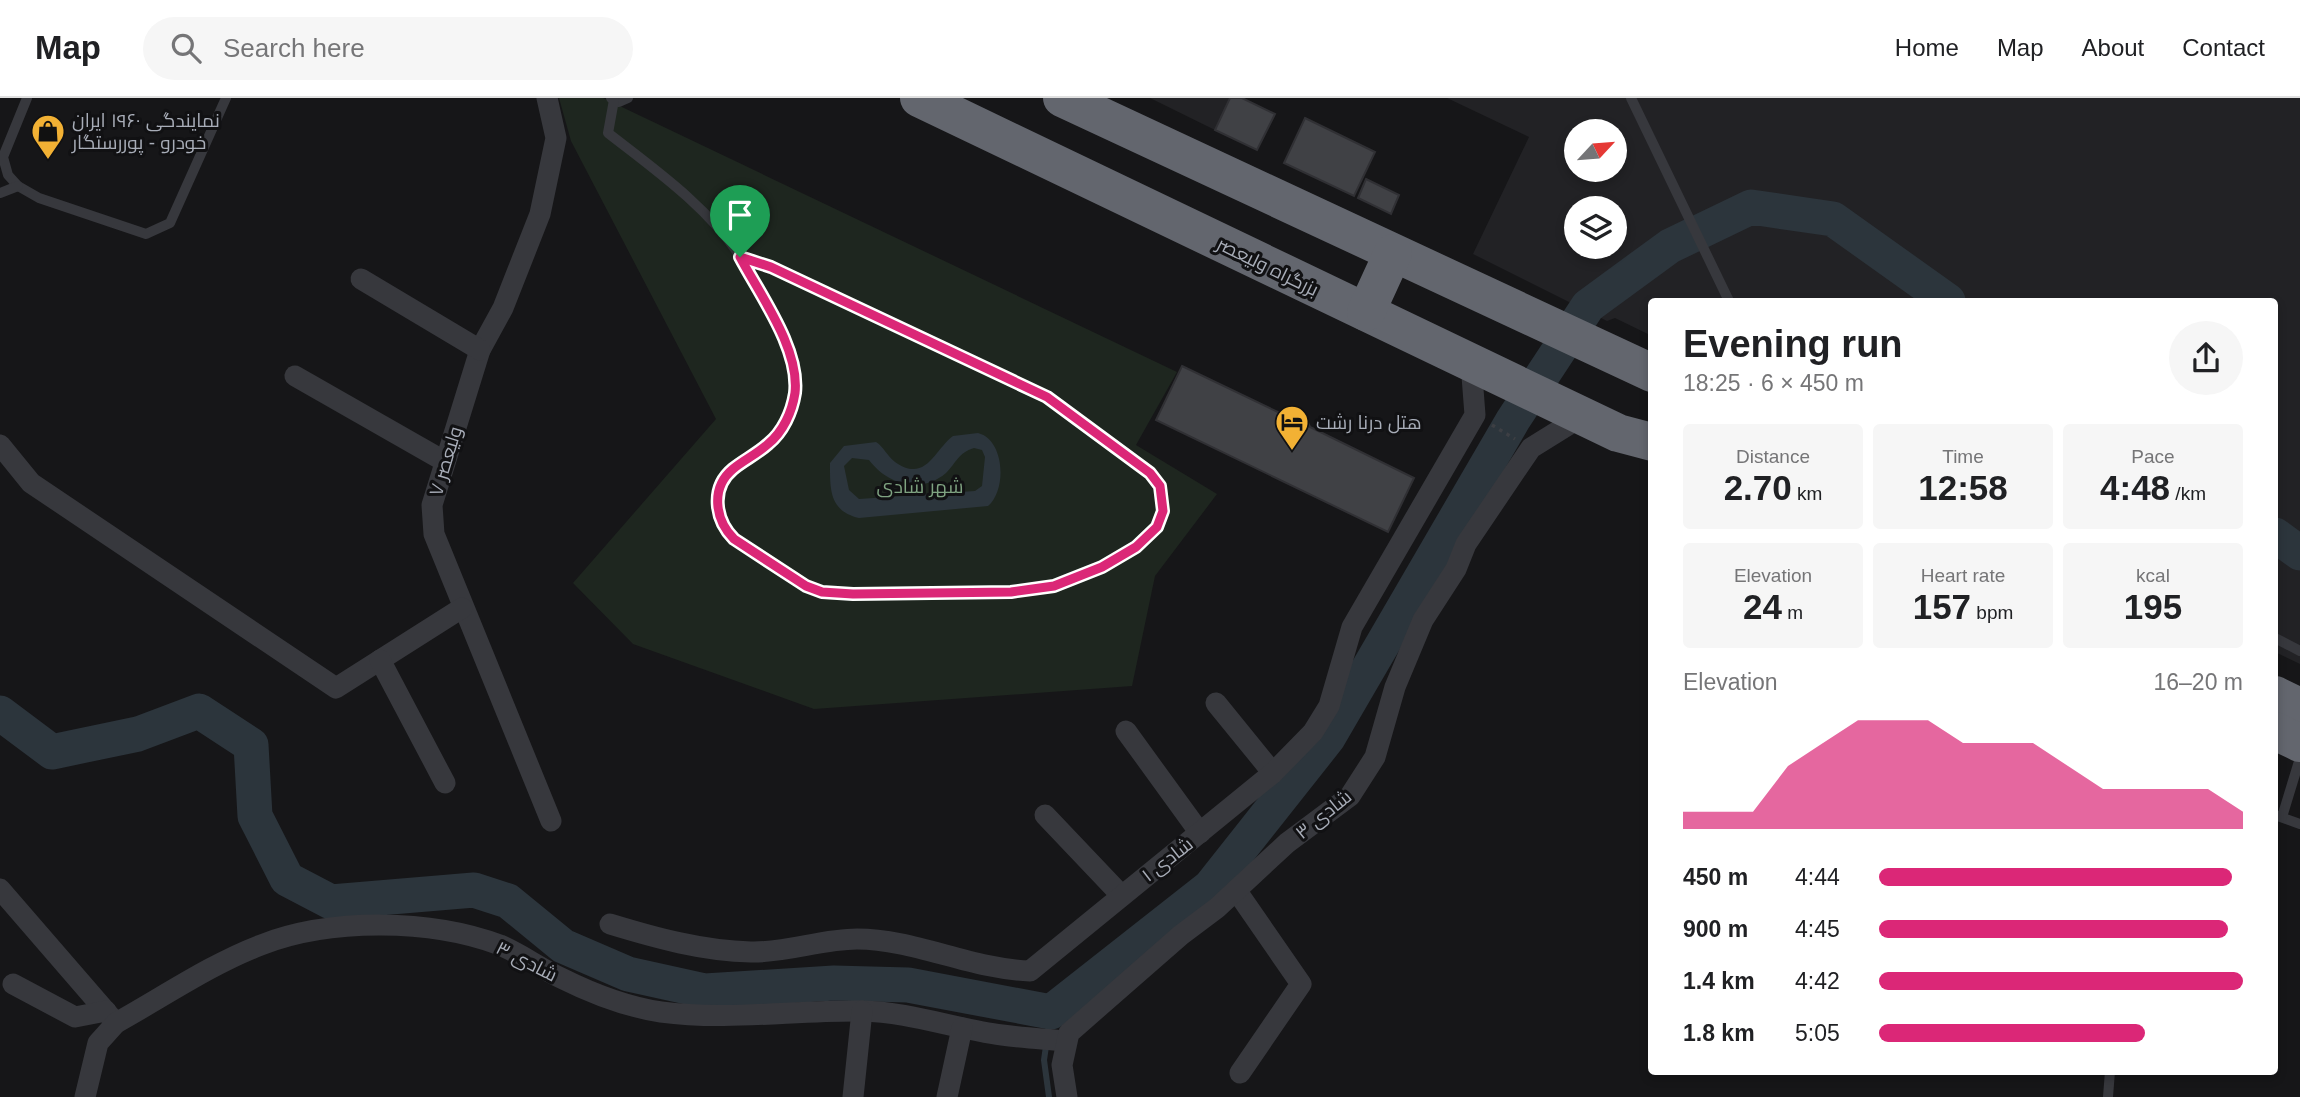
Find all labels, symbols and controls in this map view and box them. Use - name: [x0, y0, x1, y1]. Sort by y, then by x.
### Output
- search box: [143, 17, 633, 80]
- text: Map: [35, 29, 101, 66]
- icon: search: [167, 29, 205, 67]
- text: Search here: [223, 33, 365, 63]
- text: Home: [1895, 34, 1959, 61]
- text: Map: [1997, 34, 2044, 61]
- text: About: [2082, 34, 2144, 61]
- text: Contact: [2182, 34, 2265, 61]
- place label: نمایندگی ۱۹۶۰ ایران خودرو - پوررستگار: [71, 110, 220, 155]
- shop icon: نمایندگی ۱۹۶۰ ایران خودرو - پوررستگار: [29, 112, 67, 161]
- north arrow: [1564, 119, 1628, 182]
- map controls: [1564, 119, 1627, 259]
- pin: [710, 185, 770, 257]
- icon: arrive: [721, 196, 759, 234]
- button: layers: [1564, 196, 1627, 259]
- street label: بزرگراه ولیعصر: [1212, 232, 1322, 301]
- button: share: [2169, 321, 2243, 395]
- text: Evening run: [1683, 323, 1903, 365]
- text: 18:25 · 6 × 450 m: [1683, 370, 1864, 396]
- hotel icon: هتل درنا رشت: [1273, 403, 1311, 452]
- place label: هتل درنا رشت: [1316, 412, 1422, 434]
- street label: ولیعصر ۷: [425, 424, 467, 499]
- text: Distance: [1736, 446, 1810, 467]
- text: Time: [1942, 446, 1984, 467]
- text: Pace: [2131, 446, 2175, 467]
- text: 2.70: [1724, 468, 1792, 507]
- text: 12:58: [1918, 468, 2008, 507]
- text: 4:48: [2100, 468, 2170, 507]
- park label: شهر شادی: [877, 476, 963, 498]
- text: km: [1792, 483, 1822, 504]
- text: /km: [2170, 483, 2206, 504]
- text: Elevation: [1734, 565, 1812, 586]
- text: Heart rate: [1921, 565, 2005, 586]
- text: kcal: [2136, 565, 2170, 586]
- text: 24: [1743, 587, 1782, 626]
- text: 157: [1913, 587, 1971, 626]
- text: 195: [2124, 587, 2182, 626]
- text: m: [1782, 602, 1803, 623]
- text: bpm: [1971, 602, 2013, 623]
- text: Elevation: [1683, 669, 1778, 695]
- text: 16–20 m: [2153, 669, 2243, 695]
- street label: شادی ۳: [1291, 786, 1356, 844]
- street label: شادی ۱: [1138, 833, 1198, 887]
- text: 450 m: [1683, 864, 1748, 890]
- text: 4:44: [1795, 864, 1840, 890]
- text: 900 m: [1683, 916, 1748, 942]
- text: 4:45: [1795, 916, 1840, 942]
- street label: شادی ۳: [492, 937, 561, 987]
- text: 1.4 km: [1683, 968, 1755, 994]
- text: 4:42: [1795, 968, 1840, 994]
- text: 1.8 km: [1683, 1020, 1755, 1046]
- text: 5:05: [1795, 1020, 1840, 1046]

